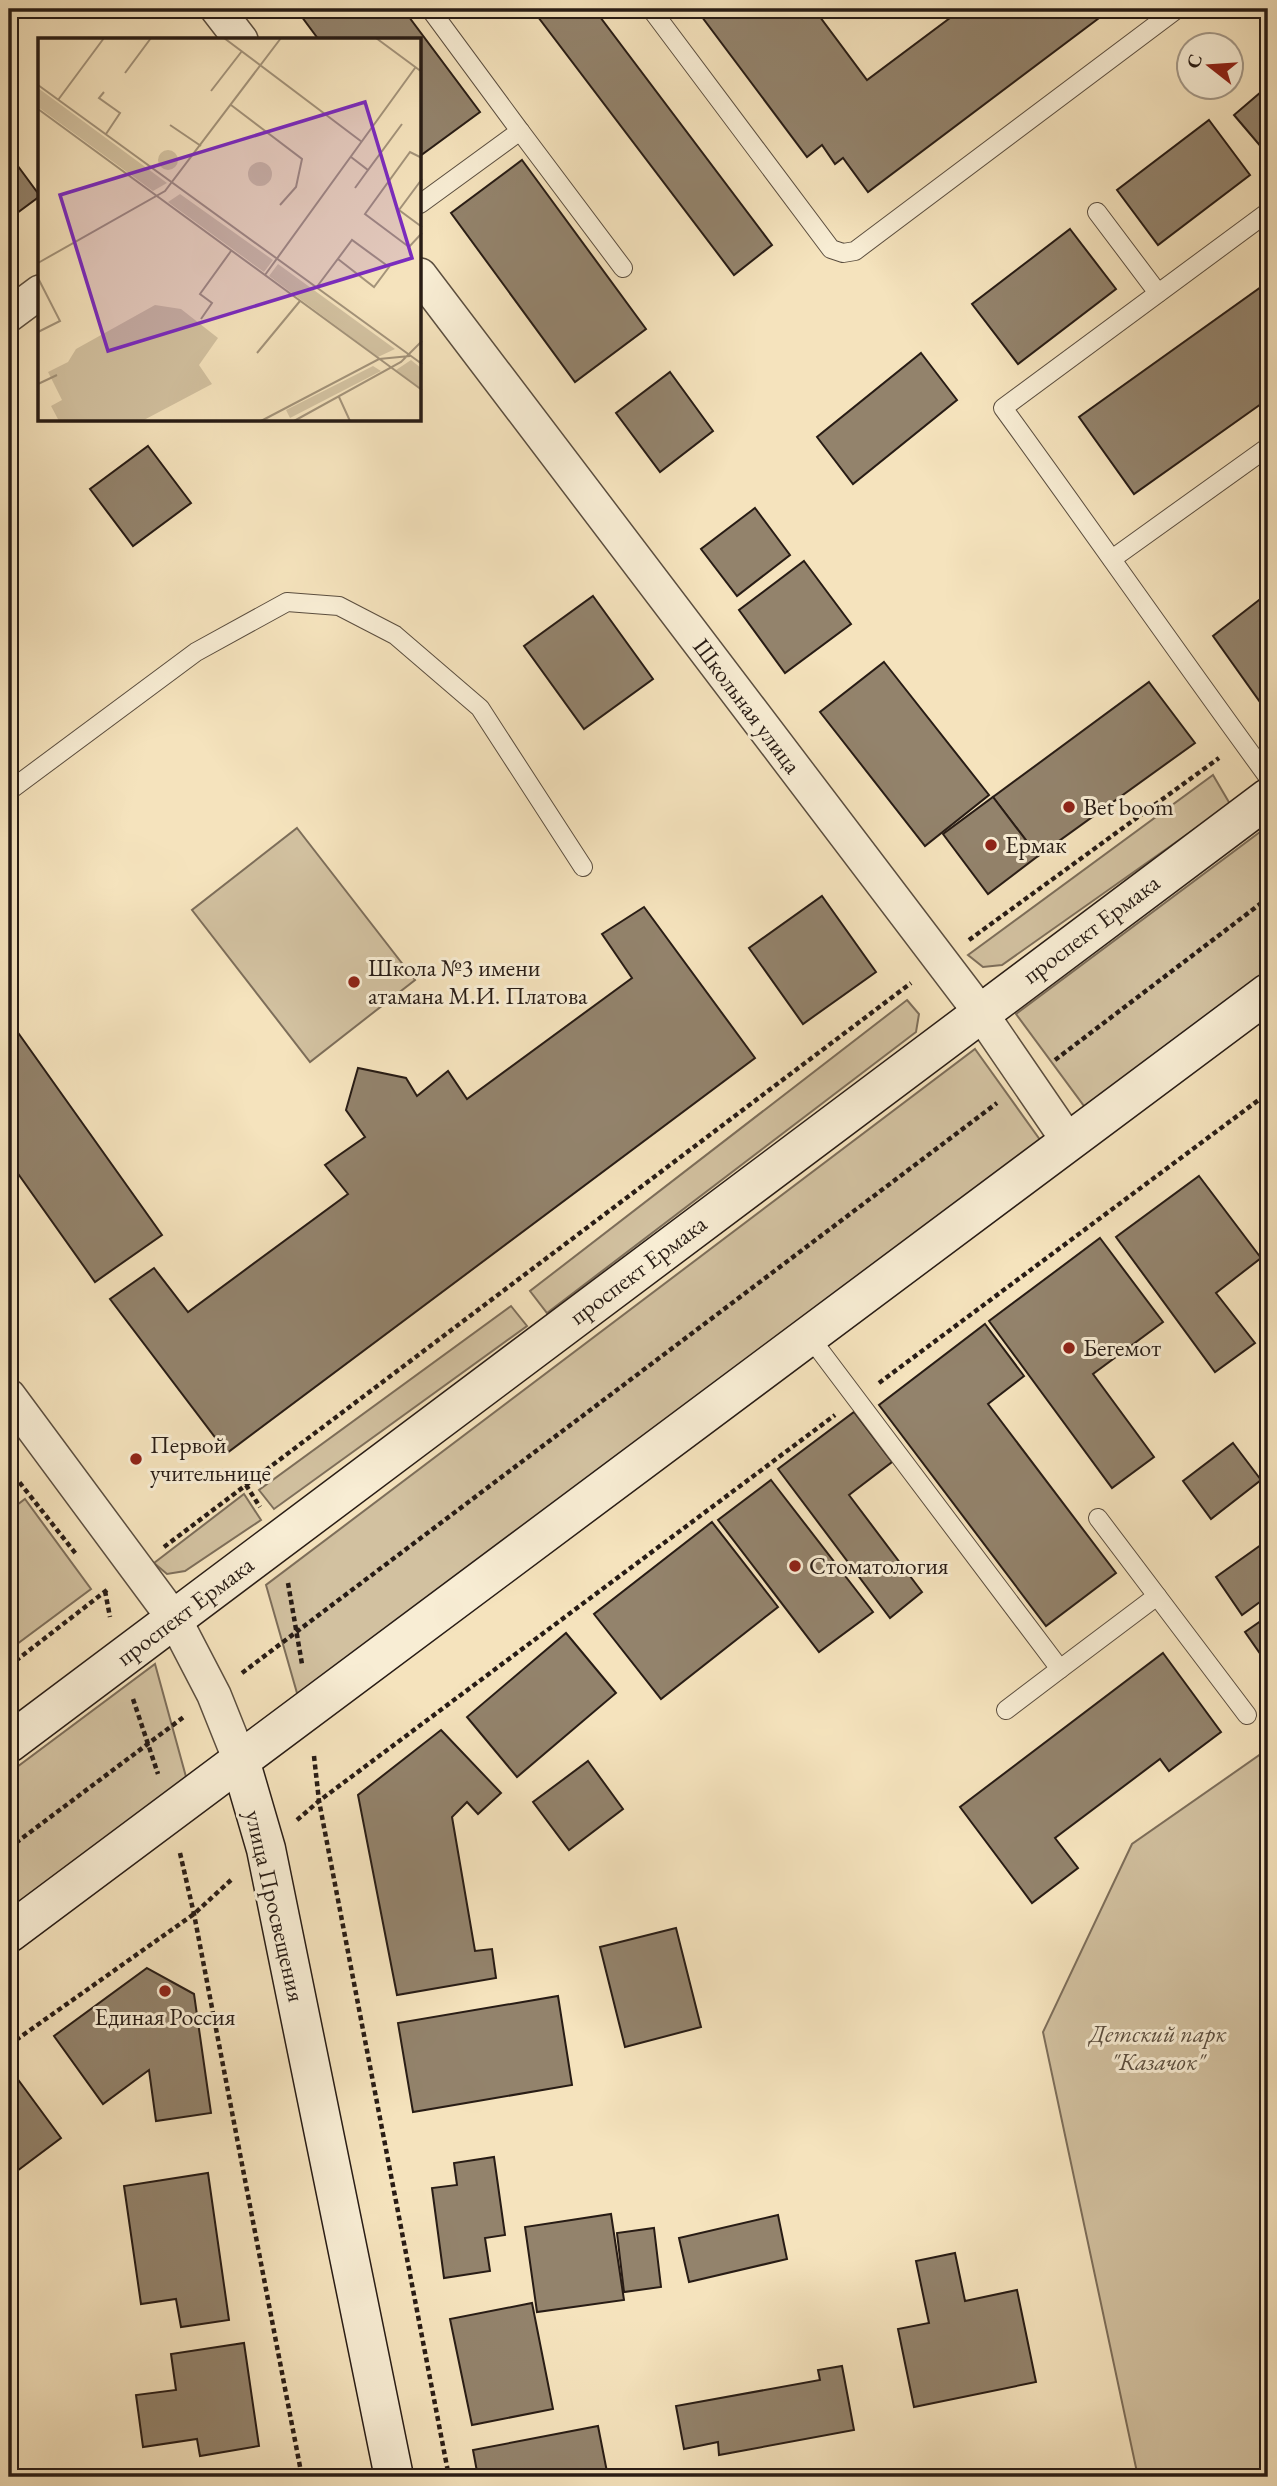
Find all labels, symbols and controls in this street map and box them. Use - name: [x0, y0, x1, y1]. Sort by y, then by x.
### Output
- north arrow: [1176, 32, 1246, 102]
- inset map: [38, 38, 422, 422]
- text: С: [1180, 51, 1208, 71]
- street label: Школьная улица: [686, 632, 809, 780]
- place label: Bet boom: [1083, 791, 1174, 822]
- marker: Bet boom: [1061, 799, 1077, 815]
- place label: Ермак: [1005, 829, 1067, 860]
- marker: Ермак: [983, 837, 999, 853]
- street label: проспект Ермака: [1016, 867, 1166, 990]
- place label: Школа №3 имени атамана М.И. Платова: [368, 952, 588, 1011]
- marker: Школа №3 имени атамана М.И. Платова: [346, 974, 362, 990]
- street label: проспект Ермака: [563, 1208, 713, 1331]
- place label: Бегемот: [1083, 1332, 1161, 1363]
- marker: Бегемот: [1061, 1340, 1077, 1356]
- place label: Первой учительнице: [150, 1429, 271, 1488]
- marker: Первой учительнице: [128, 1451, 144, 1467]
- street label: проспект Ермака: [110, 1549, 260, 1672]
- place label: Стоматология: [809, 1550, 949, 1581]
- marker: Стоматология: [787, 1558, 803, 1574]
- street label: улица Просвещения: [238, 1807, 313, 2005]
- marker: Единая Россия: [157, 1983, 173, 1999]
- place label: Единая Россия: [95, 2001, 236, 2032]
- park label: Детский парк "Казачок": [1088, 2018, 1227, 2077]

